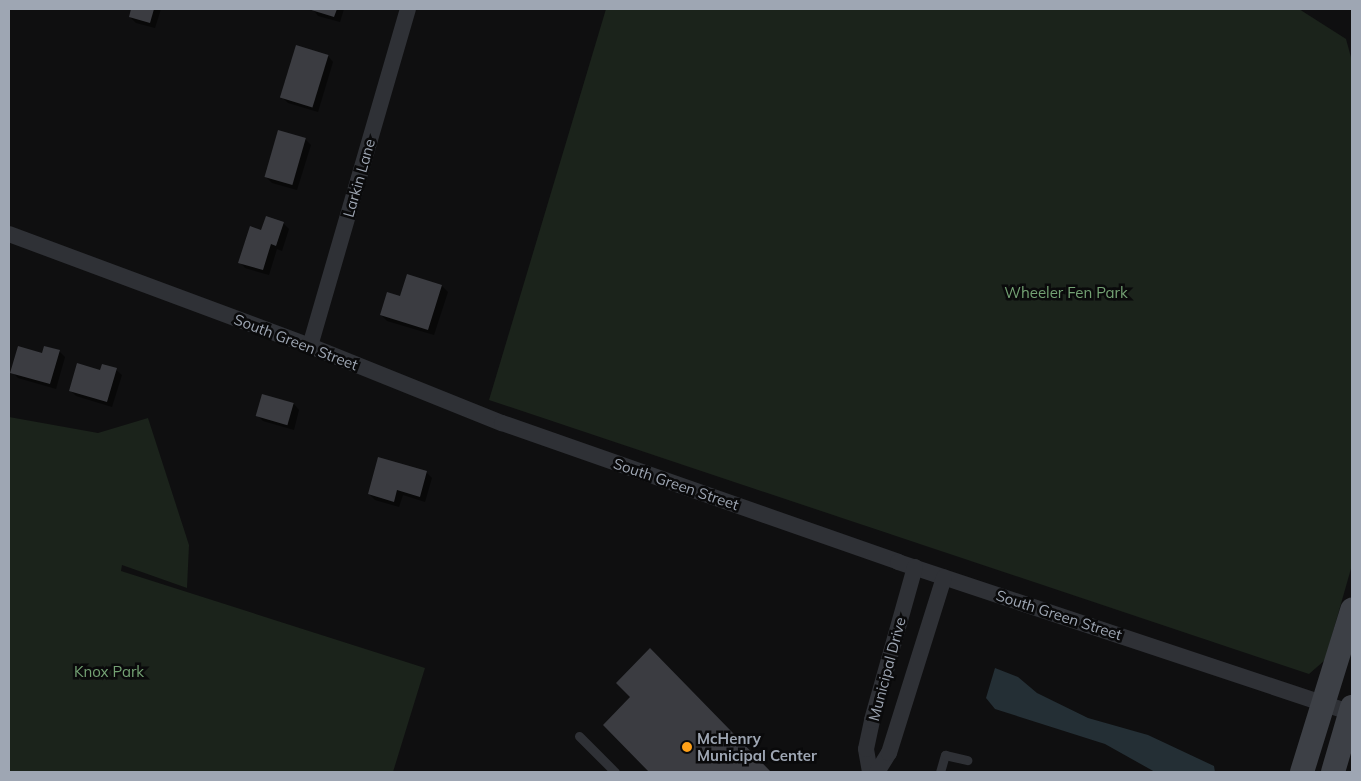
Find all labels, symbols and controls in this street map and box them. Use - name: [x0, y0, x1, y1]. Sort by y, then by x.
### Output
- street label: Larkin Lane: [339, 137, 379, 219]
- park label: Wheeler Fen Park: [1004, 284, 1128, 302]
- street label: South Green Street: [231, 310, 361, 374]
- street label: South Green Street: [611, 454, 741, 514]
- street label: South Green Street: [994, 586, 1124, 644]
- street label: Municipal Drive: [865, 615, 909, 723]
- park label: Knox Park: [74, 663, 144, 681]
- place label: McHenry Municipal Center: [697, 729, 817, 764]
- marker: McHenry Municipal Center: [681, 741, 693, 753]

